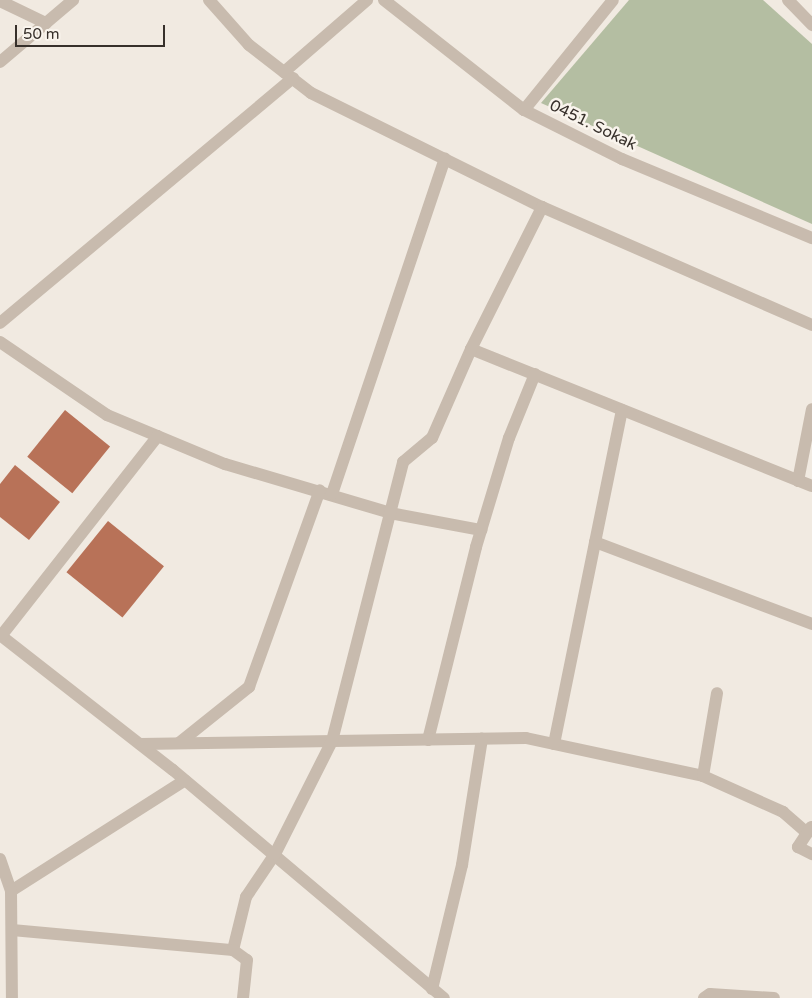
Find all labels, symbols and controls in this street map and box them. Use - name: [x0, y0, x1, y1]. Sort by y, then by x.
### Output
- scale bar: [18, 15, 168, 47]
- text: 50 m: [23, 25, 60, 43]
- street label: 0451. Sokak: [546, 96, 640, 154]

